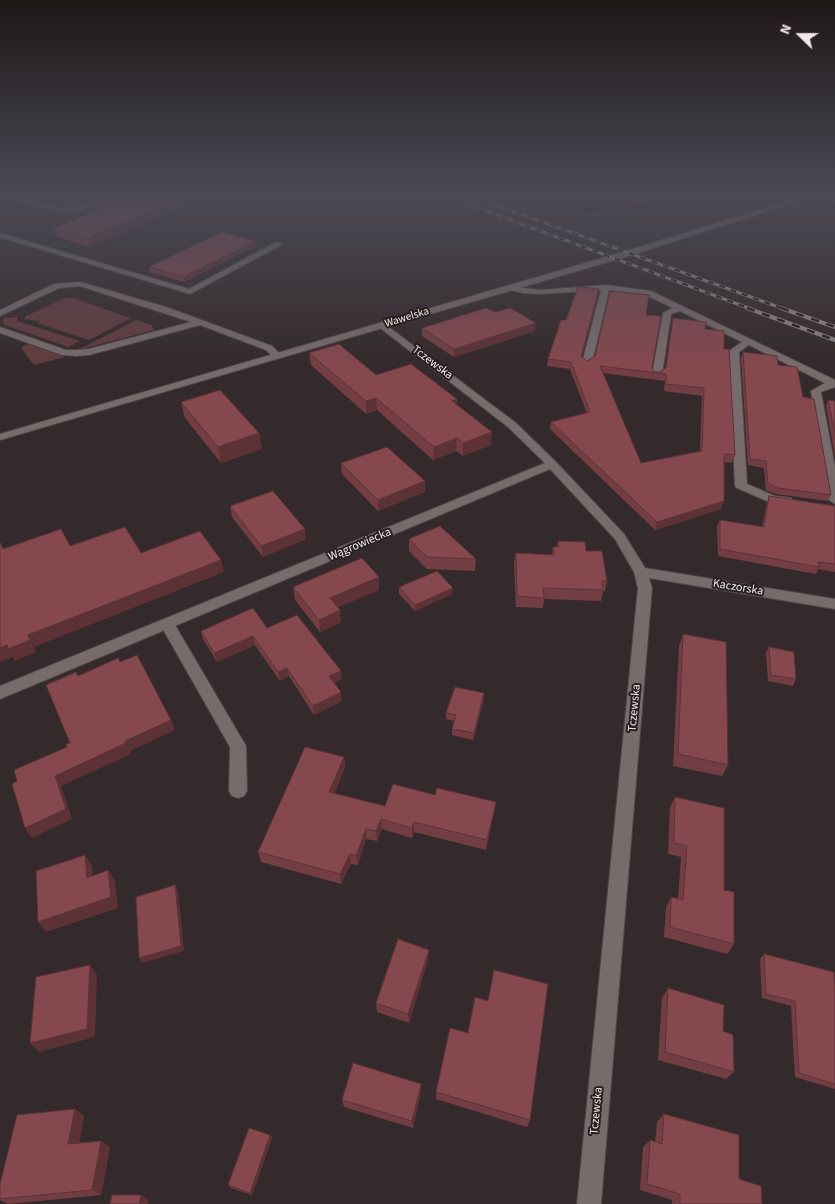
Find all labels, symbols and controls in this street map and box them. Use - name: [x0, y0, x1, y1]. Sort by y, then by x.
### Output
- north arrow: [775, 10, 825, 60]
- text: N: [775, 21, 797, 37]
- street label: Wawelska: [383, 305, 431, 331]
- street label: Tczewska: [409, 343, 455, 383]
- street label: Wągrowiecka: [326, 525, 394, 565]
- street label: Kaczorska: [712, 577, 764, 599]
- street label: Tczewska: [626, 684, 644, 732]
- street label: Tczewska: [588, 1087, 606, 1135]

